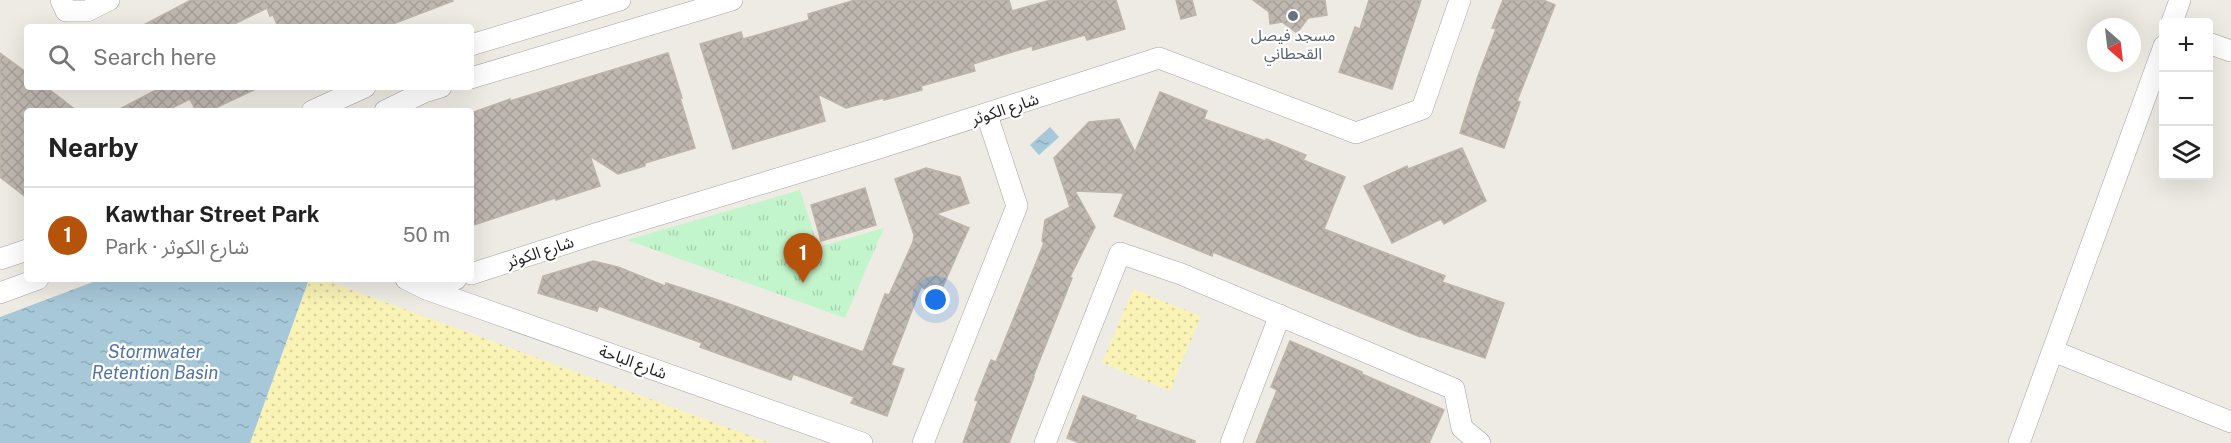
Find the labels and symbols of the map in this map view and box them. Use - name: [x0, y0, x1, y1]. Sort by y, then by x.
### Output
- marker: مسجد فيصل القحطاني: [1286, 9, 1300, 23]
- north arrow: [2087, 18, 2141, 72]
- place label: مسجد فيصل القحطاني: [1251, 26, 1335, 65]
- street label: شارع الكوثر: [968, 89, 1042, 132]
- street label: شارع الكوثر: [503, 232, 577, 275]
- pin: 1: [784, 234, 822, 283]
- your location: [921, 285, 950, 314]
- water label: Stormwater Retention Basin: [92, 341, 218, 383]
- street label: شارع الباحة: [596, 341, 669, 386]

